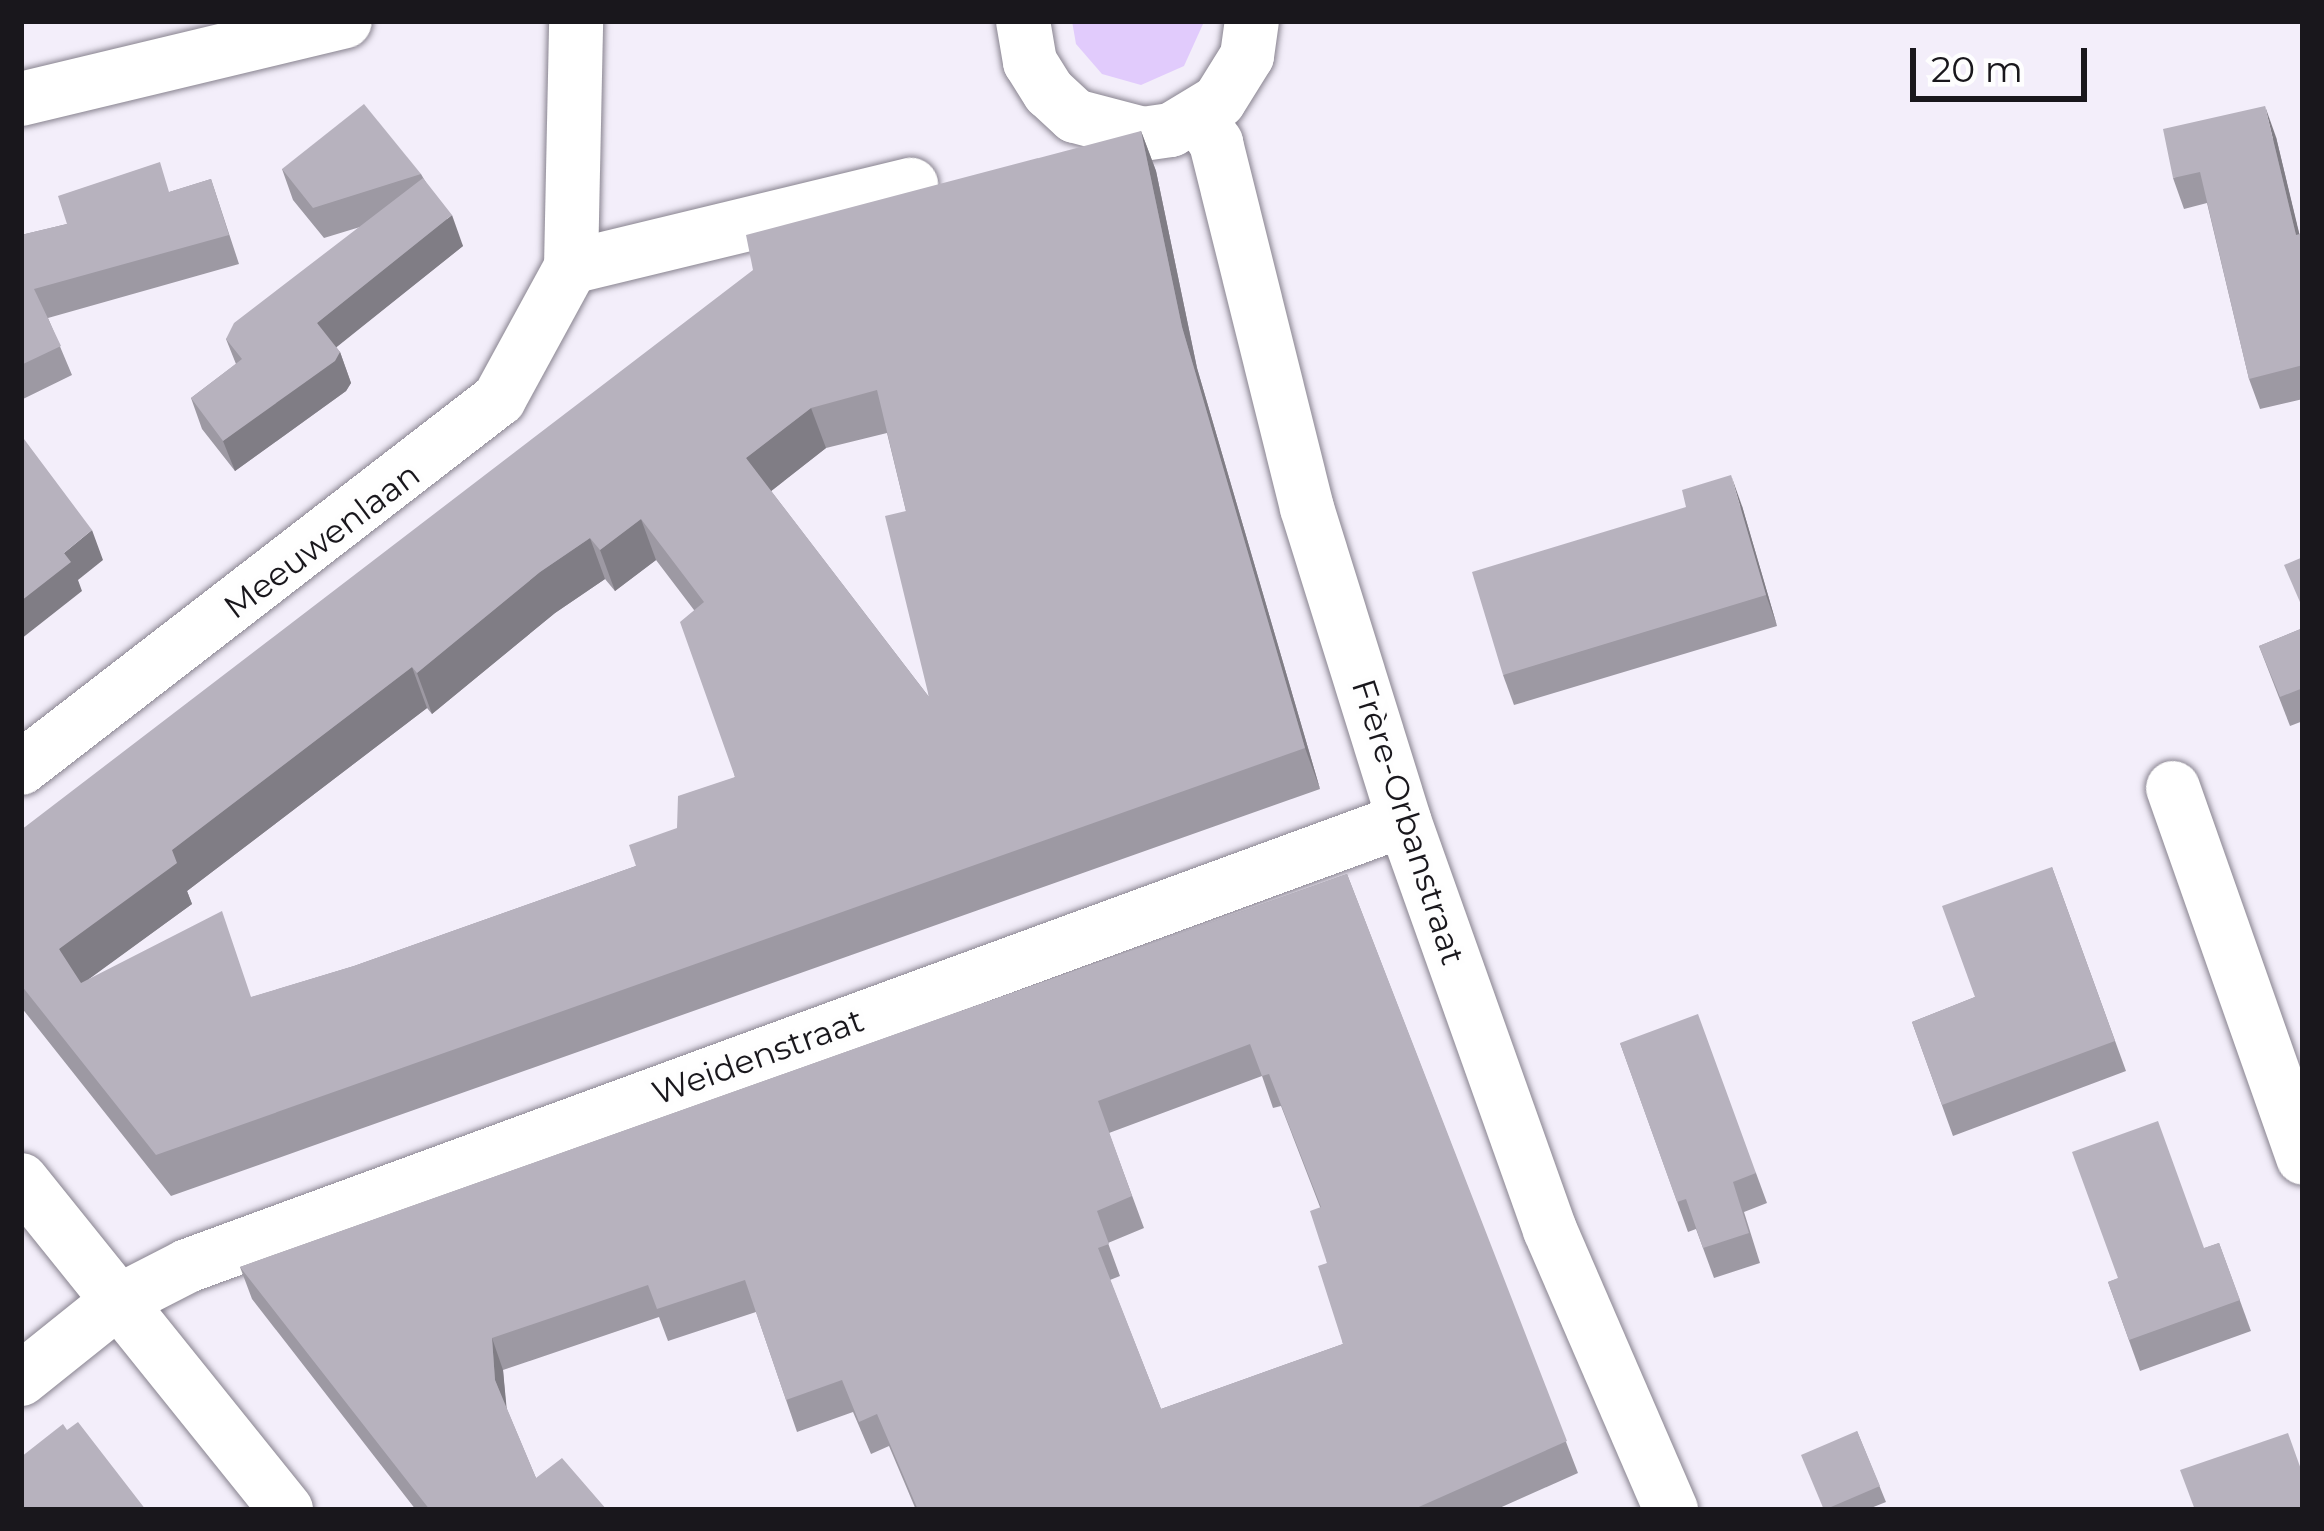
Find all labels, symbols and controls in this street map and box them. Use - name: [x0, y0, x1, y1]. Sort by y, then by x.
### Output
- scale bar: [1916, 24, 2093, 98]
- text: 20 m: [1931, 47, 2023, 91]
- street label: Meeuwenlaan: [216, 455, 428, 627]
- street label: Frère-Orbanstraat: [1343, 674, 1473, 970]
- street label: Weidenstraat: [647, 1000, 869, 1114]

